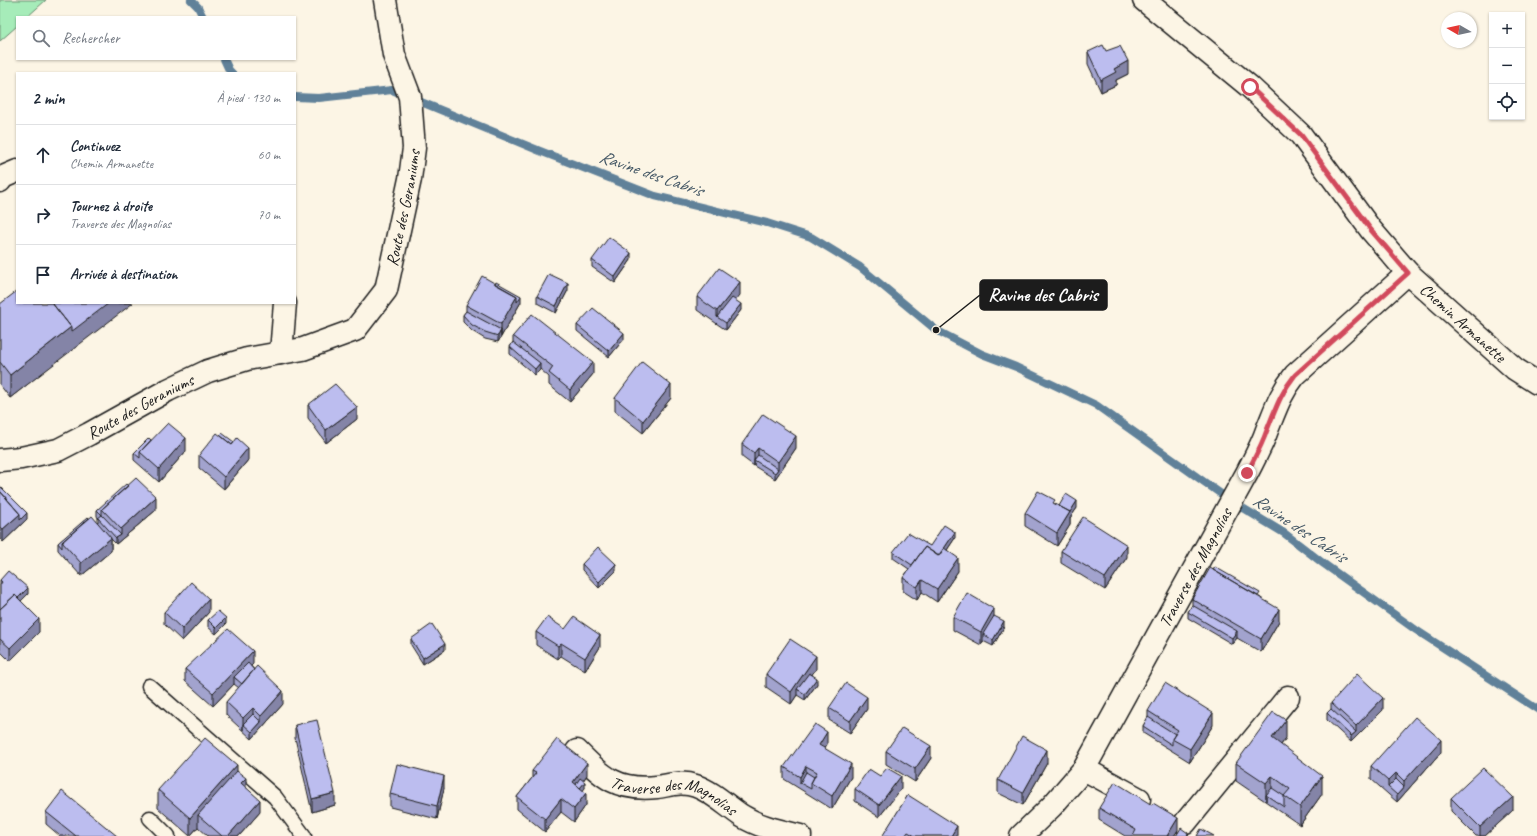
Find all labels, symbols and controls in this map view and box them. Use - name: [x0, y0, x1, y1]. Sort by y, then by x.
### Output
- north arrow: [1441, 12, 1477, 48]
- map controls: [1489, 12, 1525, 120]
- button: +: [1489, 12, 1525, 48]
- search box: [16, 16, 296, 60]
- icon: search: [30, 27, 52, 49]
- text: Rechercher: [62, 29, 120, 48]
- button: −: [1489, 48, 1525, 84]
- route start: [1241, 78, 1259, 96]
- button: locate: [1489, 84, 1525, 120]
- text: 2 min: [32, 88, 65, 109]
- text: À pied · 130 m: [217, 90, 280, 106]
- text: Continuez: [70, 137, 120, 156]
- icon: ahead: [32, 144, 54, 166]
- water label: Ravine des Cabris: [597, 145, 709, 202]
- street label: Route des Geraniums: [381, 146, 425, 268]
- text: 60 m: [258, 147, 280, 163]
- text: Chemin Armanette: [70, 156, 153, 172]
- text: Tournez à droite: [70, 197, 152, 216]
- icon: right: [32, 204, 54, 226]
- text: 70 m: [258, 207, 280, 223]
- text: Traverse des Magnolias: [70, 216, 171, 232]
- icon: arrive: [32, 264, 54, 286]
- text: Arrivée à destination: [70, 265, 178, 284]
- street label: Chemin Armanette: [1415, 279, 1511, 368]
- callout: Ravine des Cabris: [980, 280, 1107, 310]
- text: Ravine des Cabris: [988, 284, 1099, 306]
- street label: Route des Geraniums: [83, 369, 199, 444]
- route end: [1238, 464, 1256, 482]
- water label: Ravine des Cabris: [1249, 489, 1354, 569]
- street label: Traverse des Magnolias: [1154, 503, 1238, 631]
- street label: Traverse des Magnolias: [607, 772, 743, 821]

